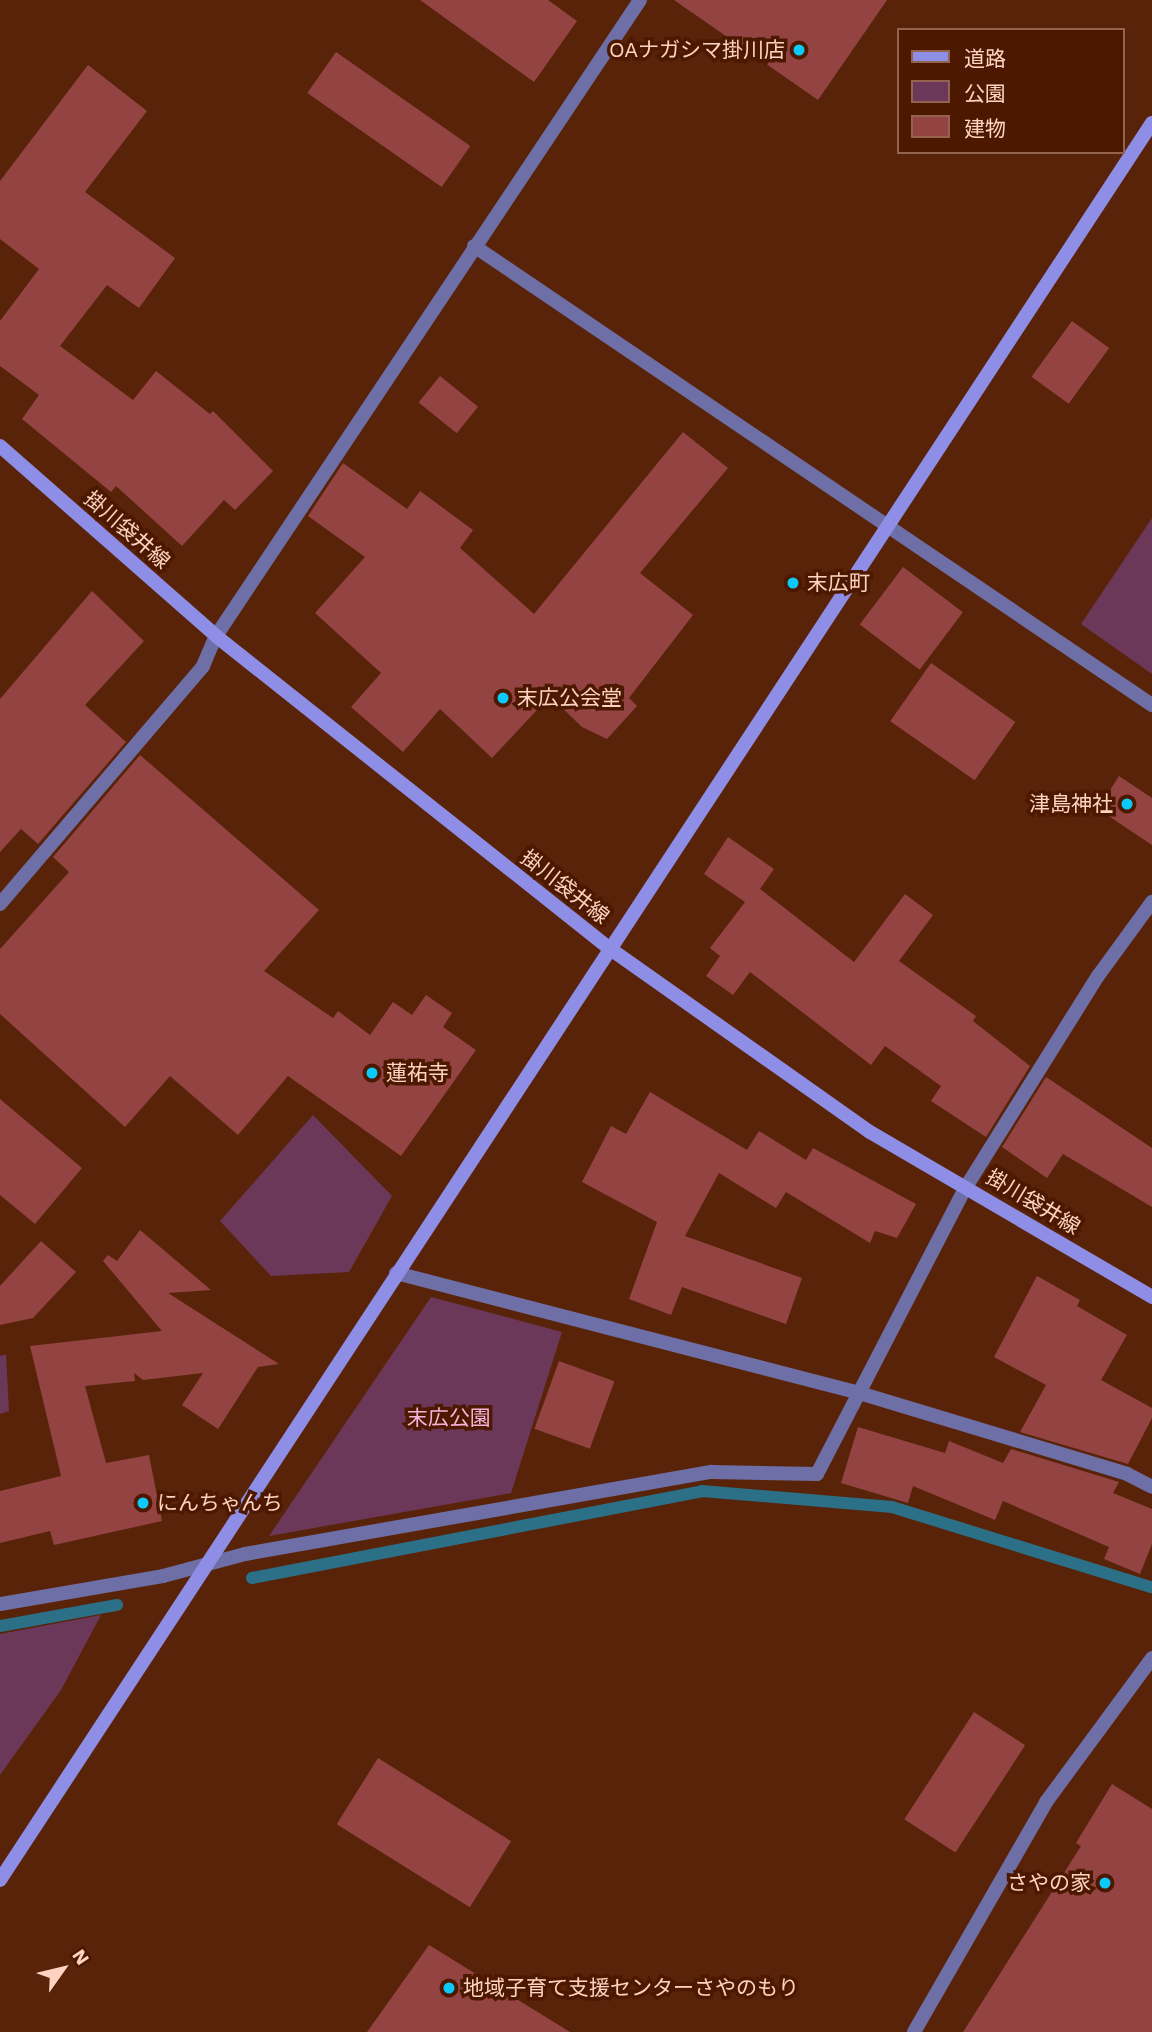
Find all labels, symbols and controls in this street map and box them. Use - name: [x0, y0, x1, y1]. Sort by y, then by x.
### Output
- legend: [897, 28, 1124, 154]
- place label: OAナガシマ掛川店: [609, 37, 785, 63]
- marker: OAナガシマ掛川店: [791, 42, 807, 58]
- text: 道路: [964, 46, 1006, 71]
- text: 公園: [964, 81, 1006, 106]
- text: 建物: [964, 116, 1006, 141]
- street label: 掛川袋井線: [79, 486, 175, 574]
- place label: 末広町: [807, 570, 870, 596]
- marker: 末広町: [785, 575, 801, 591]
- place label: 末広公会堂: [517, 685, 622, 711]
- marker: 末広公会堂: [495, 690, 511, 706]
- place label: 津島神社: [1029, 791, 1113, 817]
- marker: 津島神社: [1119, 796, 1135, 812]
- street label: 掛川袋井線: [516, 845, 614, 929]
- place label: 蓮祐寺: [386, 1060, 449, 1086]
- marker: 蓮祐寺: [364, 1065, 380, 1081]
- street label: 掛川袋井線: [982, 1164, 1084, 1240]
- park label: 末広公園: [407, 1405, 491, 1431]
- place label: にんちゃんち: [157, 1490, 283, 1516]
- marker: にんちゃんち: [135, 1495, 151, 1511]
- place label: さやの家: [1007, 1870, 1091, 1896]
- marker: さやの家: [1097, 1875, 1113, 1891]
- north arrow: [28, 1934, 98, 2004]
- text: N: [67, 1945, 94, 1969]
- place label: 地域子育て支援センターさやのもり: [463, 1975, 799, 2001]
- marker: 地域子育て支援センターさやのもり: [441, 1980, 457, 1996]

